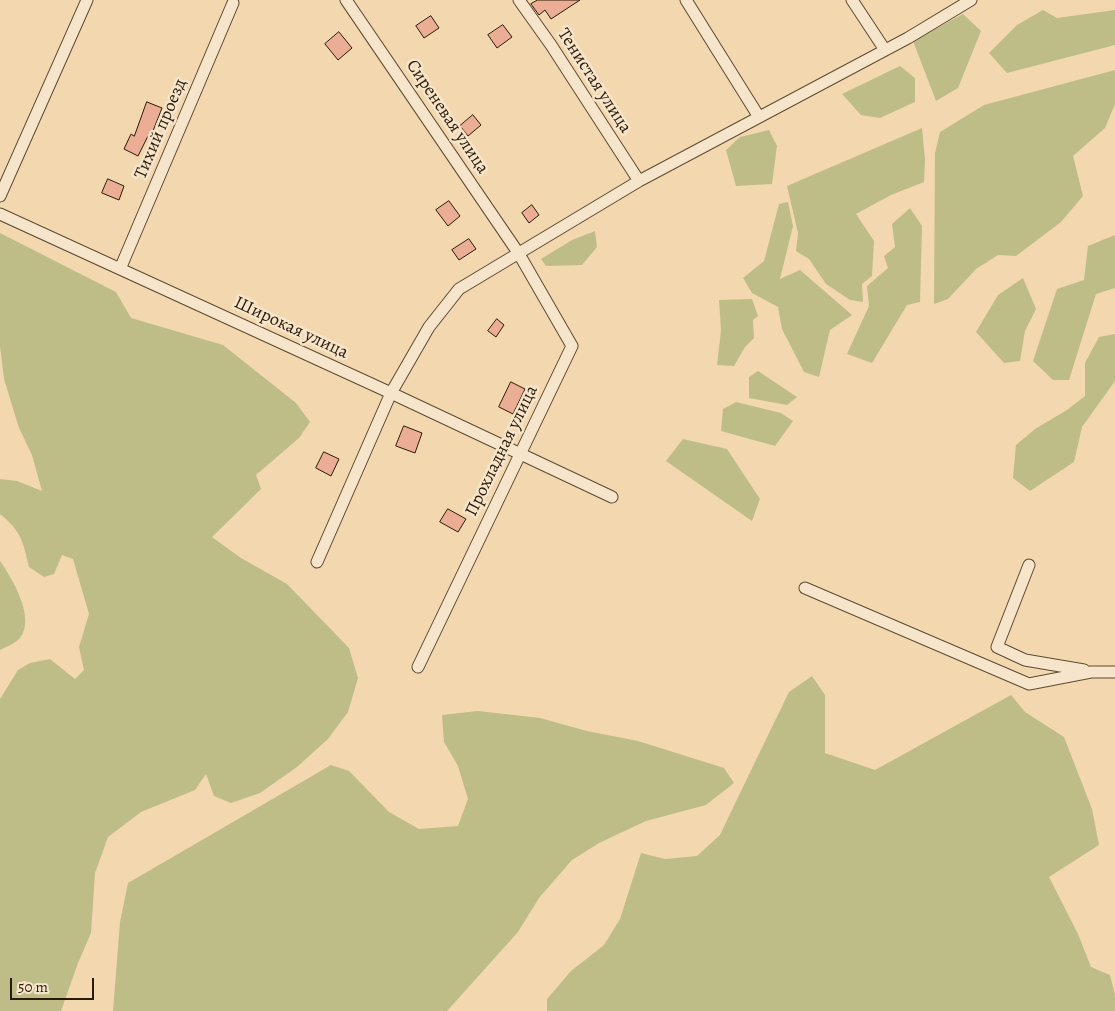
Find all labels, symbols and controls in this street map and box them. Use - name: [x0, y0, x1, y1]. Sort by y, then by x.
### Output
- street label: Тенистая улица: [552, 25, 636, 137]
- street label: Сиреневая улица: [401, 56, 493, 178]
- street label: Тихий проезд: [130, 76, 192, 182]
- street label: Широкая улица: [230, 292, 352, 364]
- street label: Прохладная улица: [461, 382, 543, 520]
- scale bar: [12, 968, 96, 1000]
- text: 50 m: [18, 977, 48, 997]

